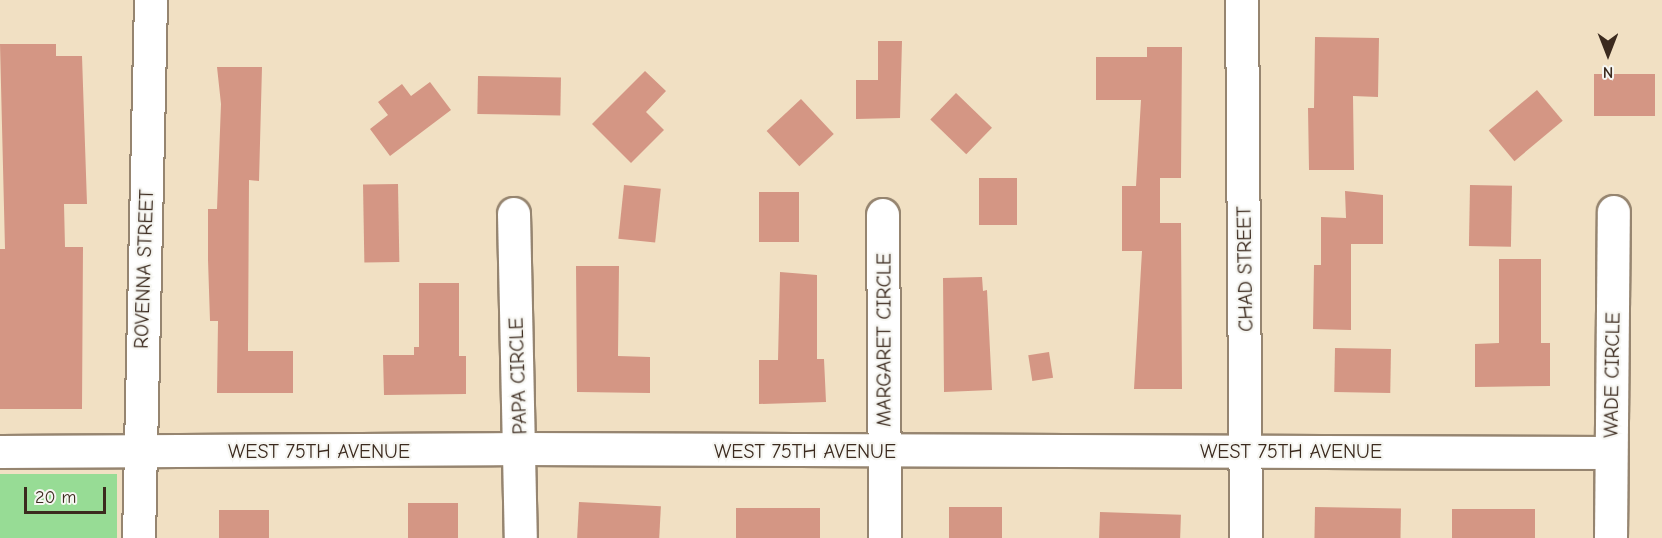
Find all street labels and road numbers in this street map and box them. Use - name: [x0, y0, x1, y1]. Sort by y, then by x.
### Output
- street label: ROVENNA STREET: [129, 189, 159, 349]
- street label: CHAD STREET: [1232, 206, 1258, 332]
- street label: MARGARET CIRCLE: [872, 253, 896, 427]
- street label: WADE CIRCLE: [1599, 312, 1625, 438]
- street label: PAPA CIRCLE: [504, 317, 532, 435]
- street label: WEST 75TH AVENUE: [228, 439, 410, 463]
- street label: WEST 75TH AVENUE: [714, 439, 896, 463]
- street label: WEST 75TH AVENUE: [1200, 439, 1382, 463]

